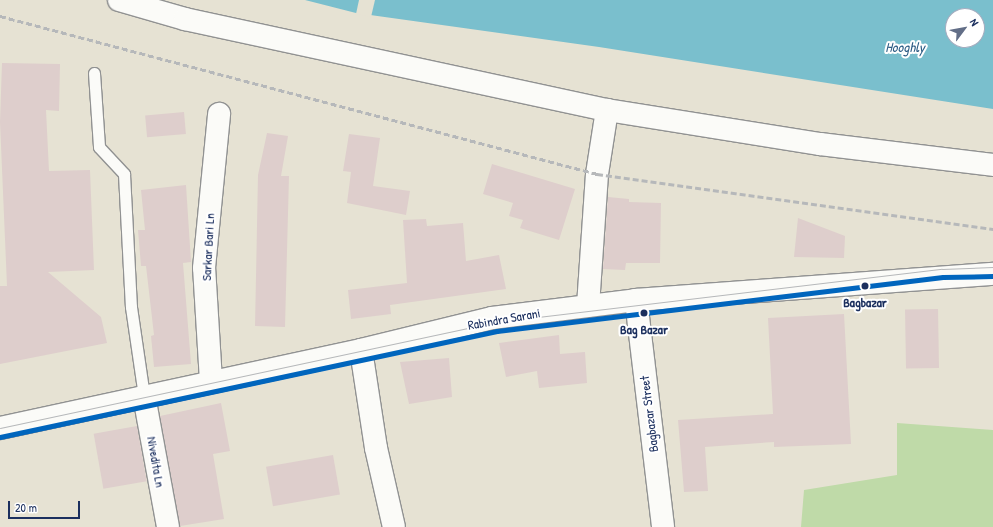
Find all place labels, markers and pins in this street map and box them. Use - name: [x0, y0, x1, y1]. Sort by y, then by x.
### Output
- marker: Bagbazar: [858, 279, 872, 293]
- place label: Bagbazar: [843, 294, 887, 310]
- marker: Bag Bazar: [637, 306, 651, 320]
- place label: Bag Bazar: [620, 321, 668, 337]

